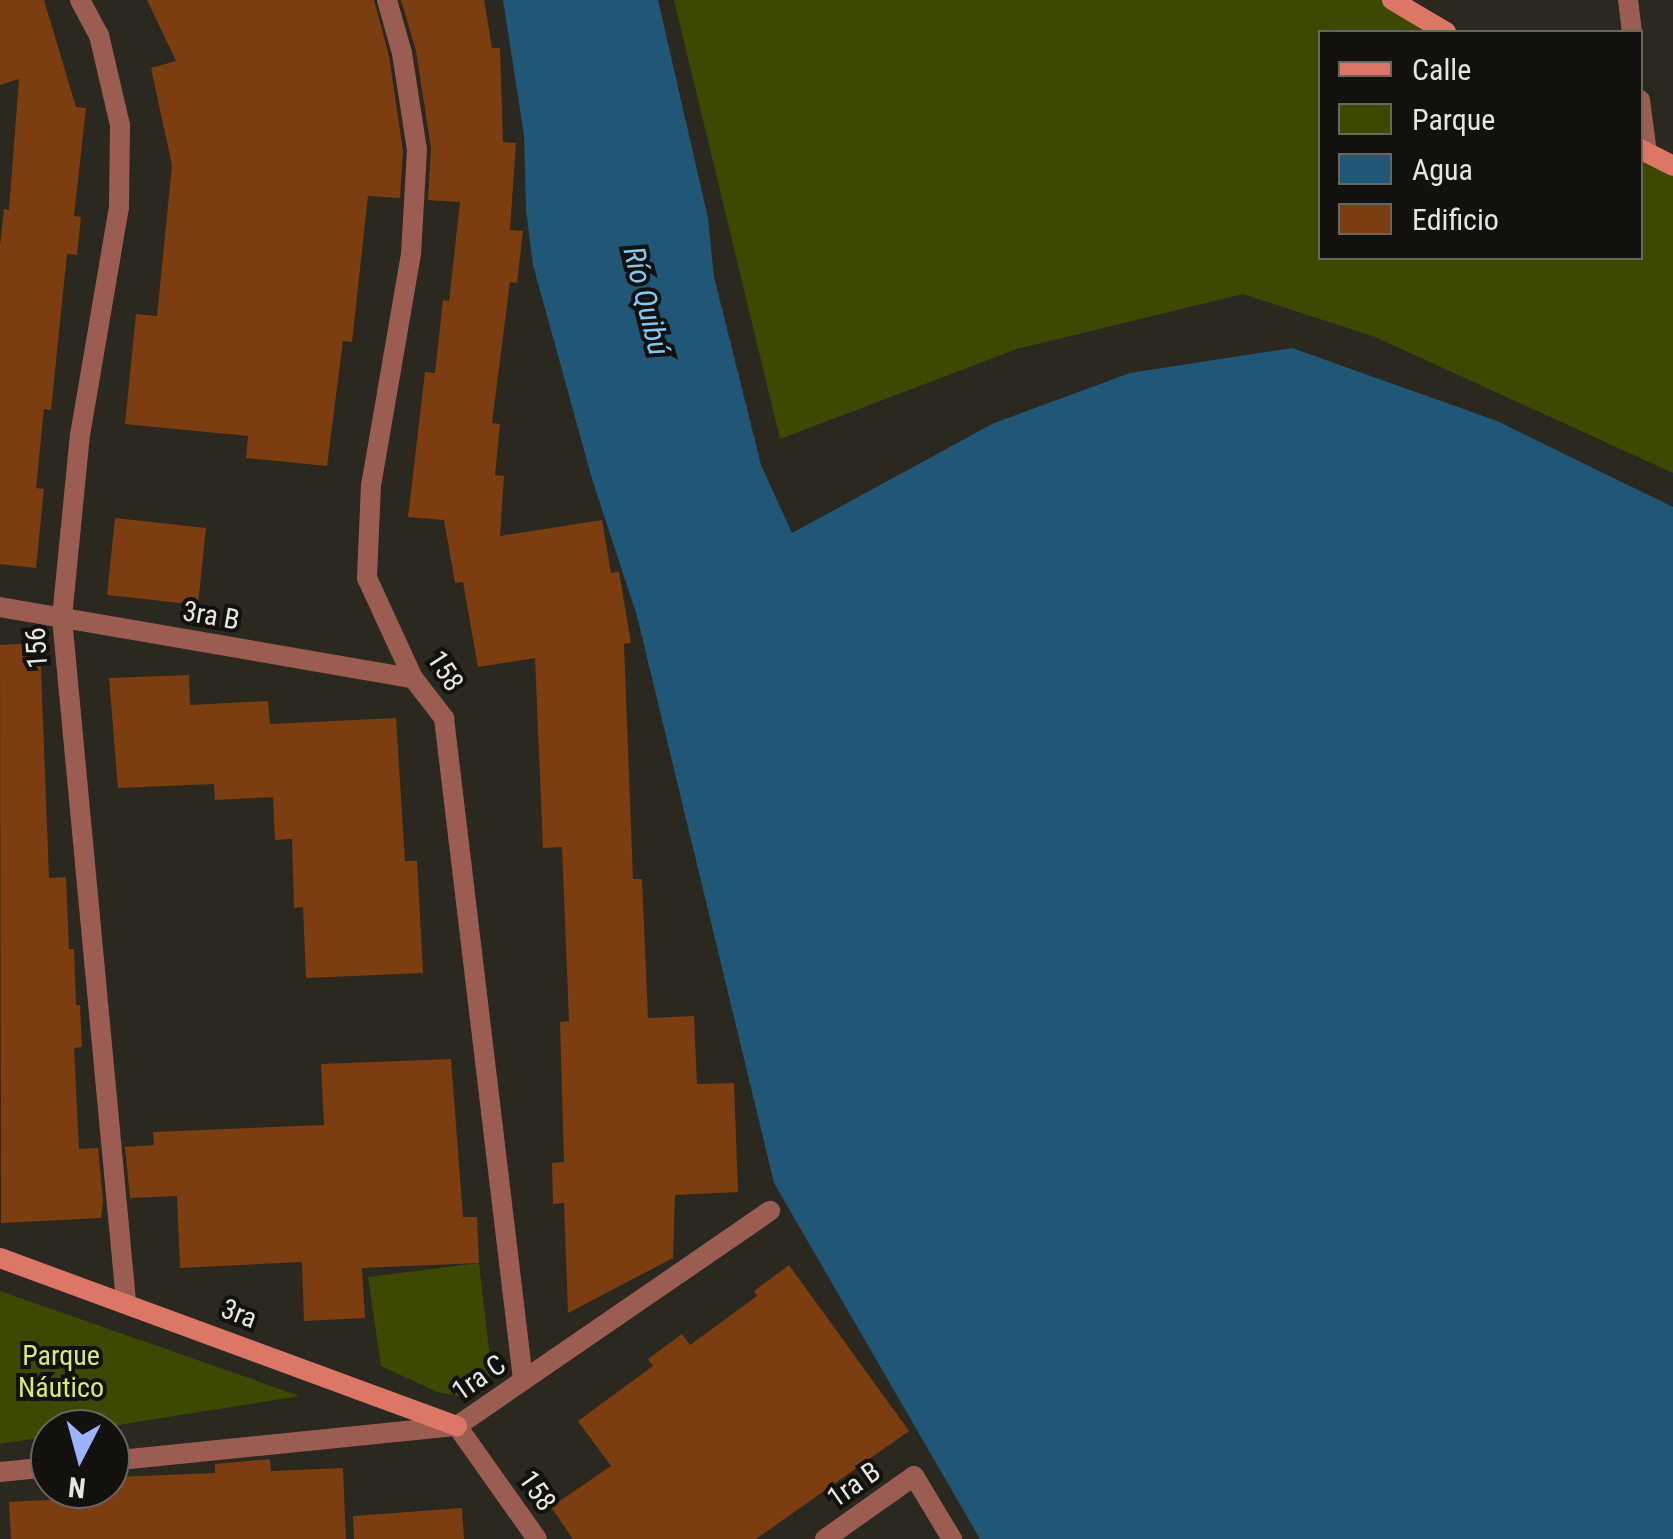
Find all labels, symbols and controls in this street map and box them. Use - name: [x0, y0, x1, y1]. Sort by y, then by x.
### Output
- legend: [1318, 30, 1643, 260]
- text: Calle: [1412, 52, 1471, 87]
- text: Parque: [1412, 102, 1495, 137]
- text: Agua: [1412, 152, 1473, 187]
- text: Edificio: [1412, 202, 1499, 237]
- water label: Río Quibú: [615, 243, 677, 359]
- street label: 3ra B: [180, 595, 242, 637]
- street label: 156: [19, 626, 55, 670]
- street label: 158: [420, 644, 470, 698]
- street label: 3ra: [217, 1292, 261, 1336]
- park label: Parque Náutico: [18, 1339, 104, 1405]
- street label: 1ra C: [446, 1348, 512, 1408]
- north arrow: [30, 1409, 130, 1509]
- street label: 1ra B: [821, 1455, 887, 1515]
- street label: 158: [511, 1464, 563, 1518]
- text: N: [67, 1470, 87, 1505]

